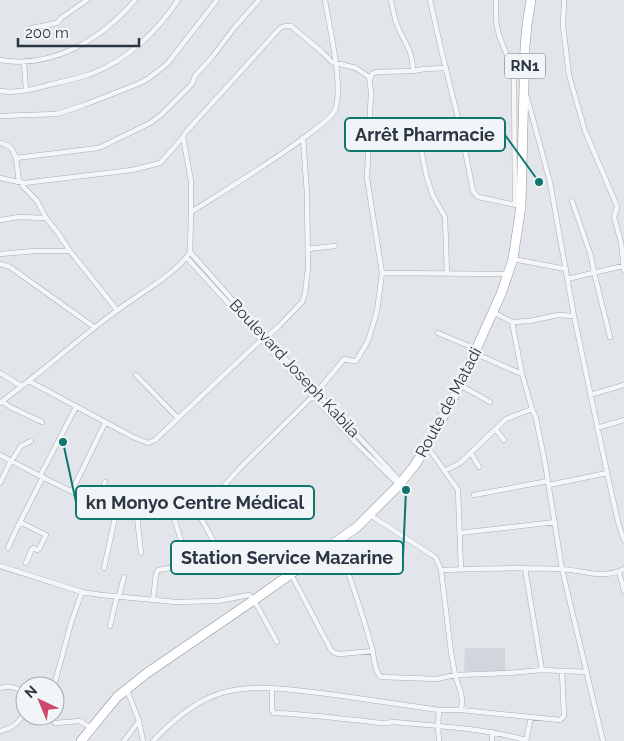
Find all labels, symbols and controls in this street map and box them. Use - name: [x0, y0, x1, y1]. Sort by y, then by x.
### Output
- scale bar: [18, 15, 139, 47]
- text: 200 m: [25, 24, 69, 42]
- road number: RN1: [505, 54, 545, 78]
- callout: Arrêt Pharmacie: [345, 118, 505, 151]
- text: Arrêt Pharmacie: [355, 124, 495, 145]
- street label: Boulevard Joseph Kabila: [226, 295, 364, 441]
- street label: Route de Matadi: [412, 344, 485, 460]
- callout: kn Monyo Centre Médical: [76, 486, 314, 519]
- text: kn Monyo Centre Médical: [86, 492, 304, 513]
- callout: Station Service Mazarine: [171, 541, 403, 574]
- text: Station Service Mazarine: [181, 547, 393, 568]
- north arrow: [15, 676, 65, 726]
- text: N: [22, 682, 40, 701]

